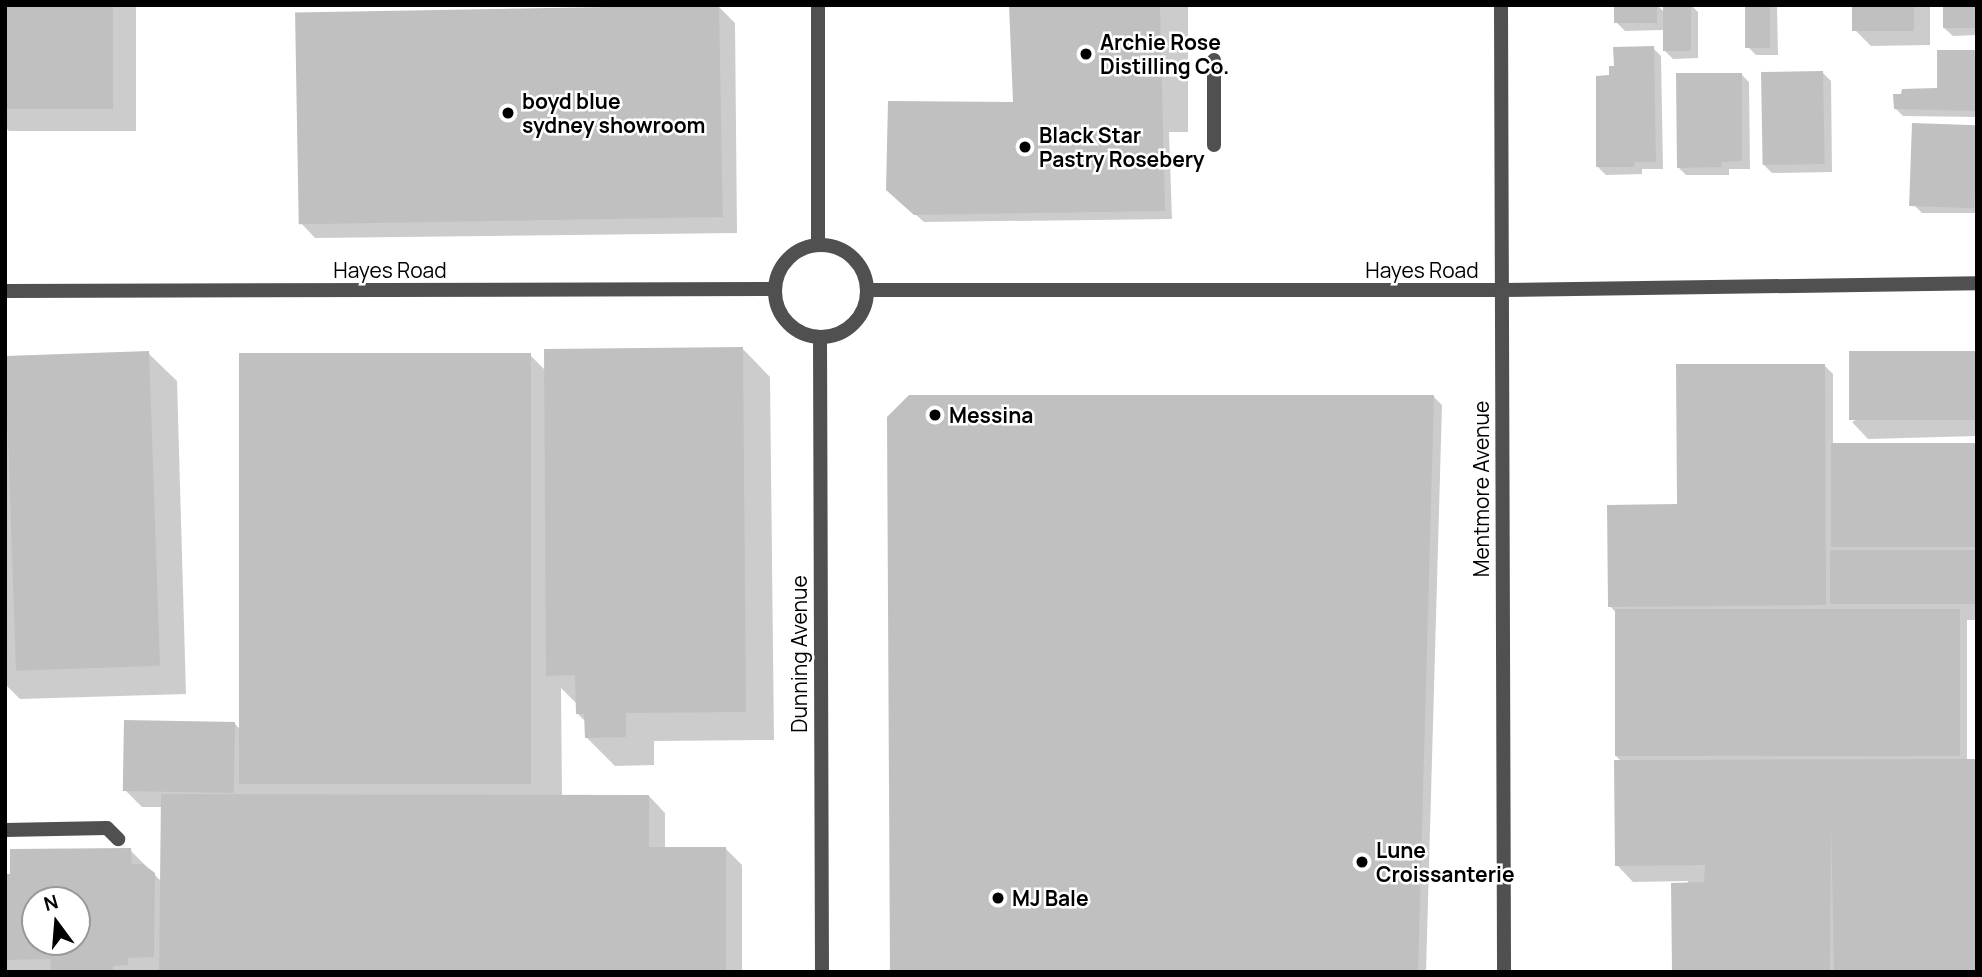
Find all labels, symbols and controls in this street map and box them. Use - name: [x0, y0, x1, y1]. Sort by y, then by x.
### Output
- place label: Archie Rose Distilling Co.: [1100, 29, 1229, 79]
- marker: Archie Rose Distilling Co.: [1078, 46, 1094, 62]
- place label: boyd blue sydney showroom: [522, 88, 706, 138]
- marker: boyd blue sydney showroom: [500, 105, 516, 121]
- place label: Black Star Pastry Rosebery: [1039, 122, 1205, 172]
- marker: Black Star Pastry Rosebery: [1017, 139, 1033, 155]
- street label: Hayes Road: [333, 257, 447, 283]
- street label: Hayes Road: [1365, 257, 1479, 283]
- street label: Mentmore Avenue: [1468, 401, 1494, 577]
- place label: Messina: [949, 402, 1033, 428]
- marker: Messina: [927, 407, 943, 423]
- street label: Dunning Avenue: [786, 575, 812, 733]
- place label: Lune Croissanterie: [1376, 837, 1515, 887]
- marker: Lune Croissanterie: [1354, 854, 1370, 870]
- place label: MJ Bale: [1012, 885, 1089, 911]
- north arrow: [21, 886, 91, 956]
- text: N: [41, 888, 61, 917]
- marker: MJ Bale: [990, 890, 1006, 906]

